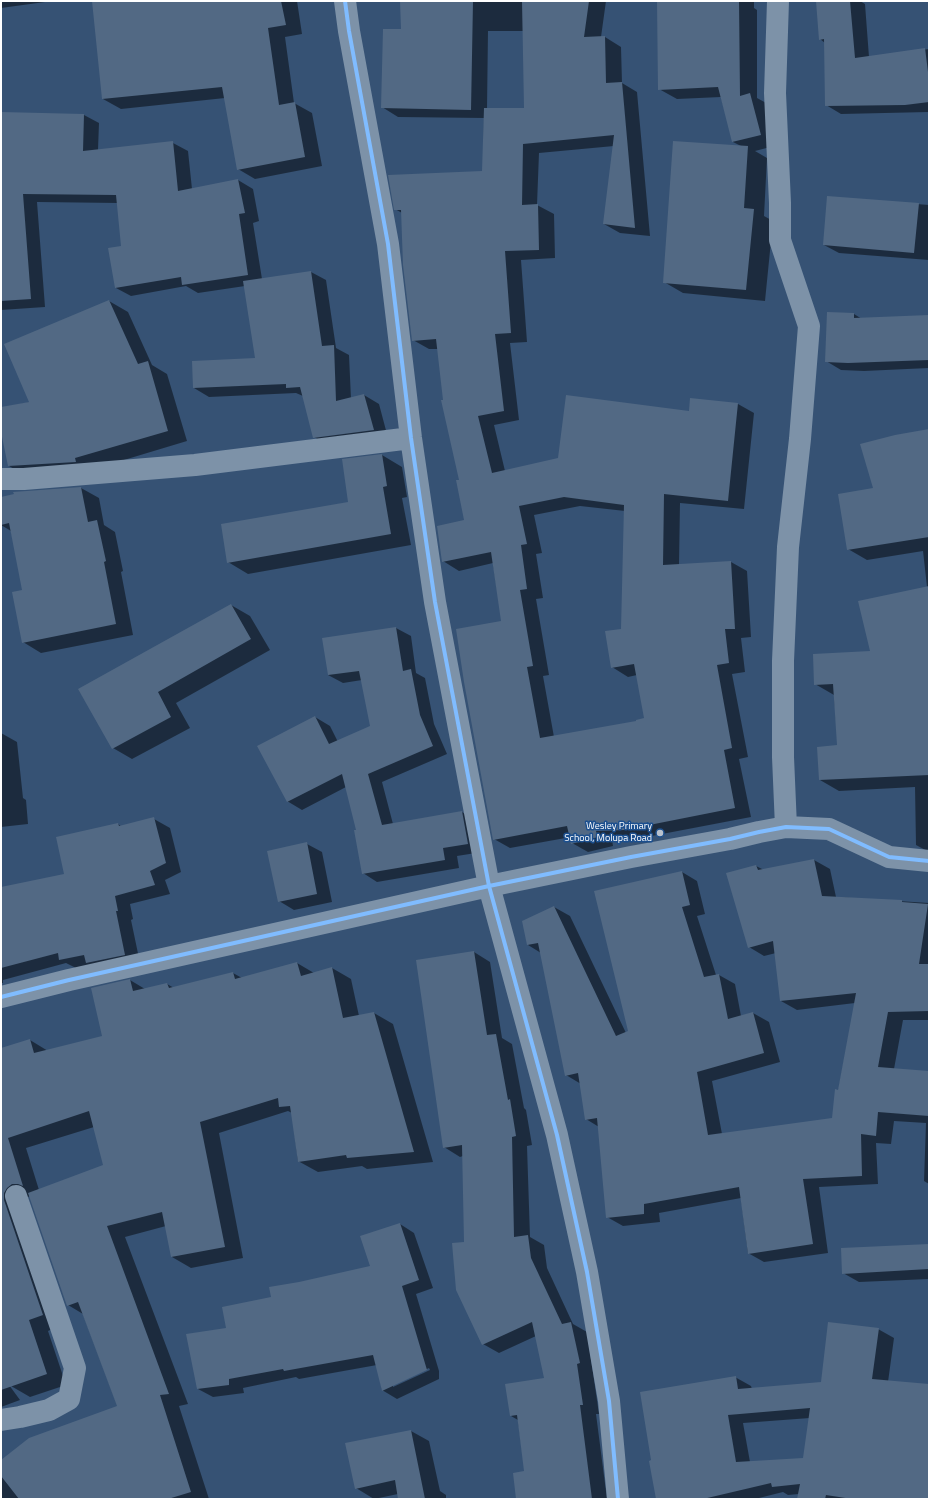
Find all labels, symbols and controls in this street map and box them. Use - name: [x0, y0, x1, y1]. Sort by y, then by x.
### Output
- place label: Wesley Primary School, Molupa Road: [564, 821, 652, 844]
- marker: Wesley Primary School, Molupa Road: [655, 828, 665, 838]

